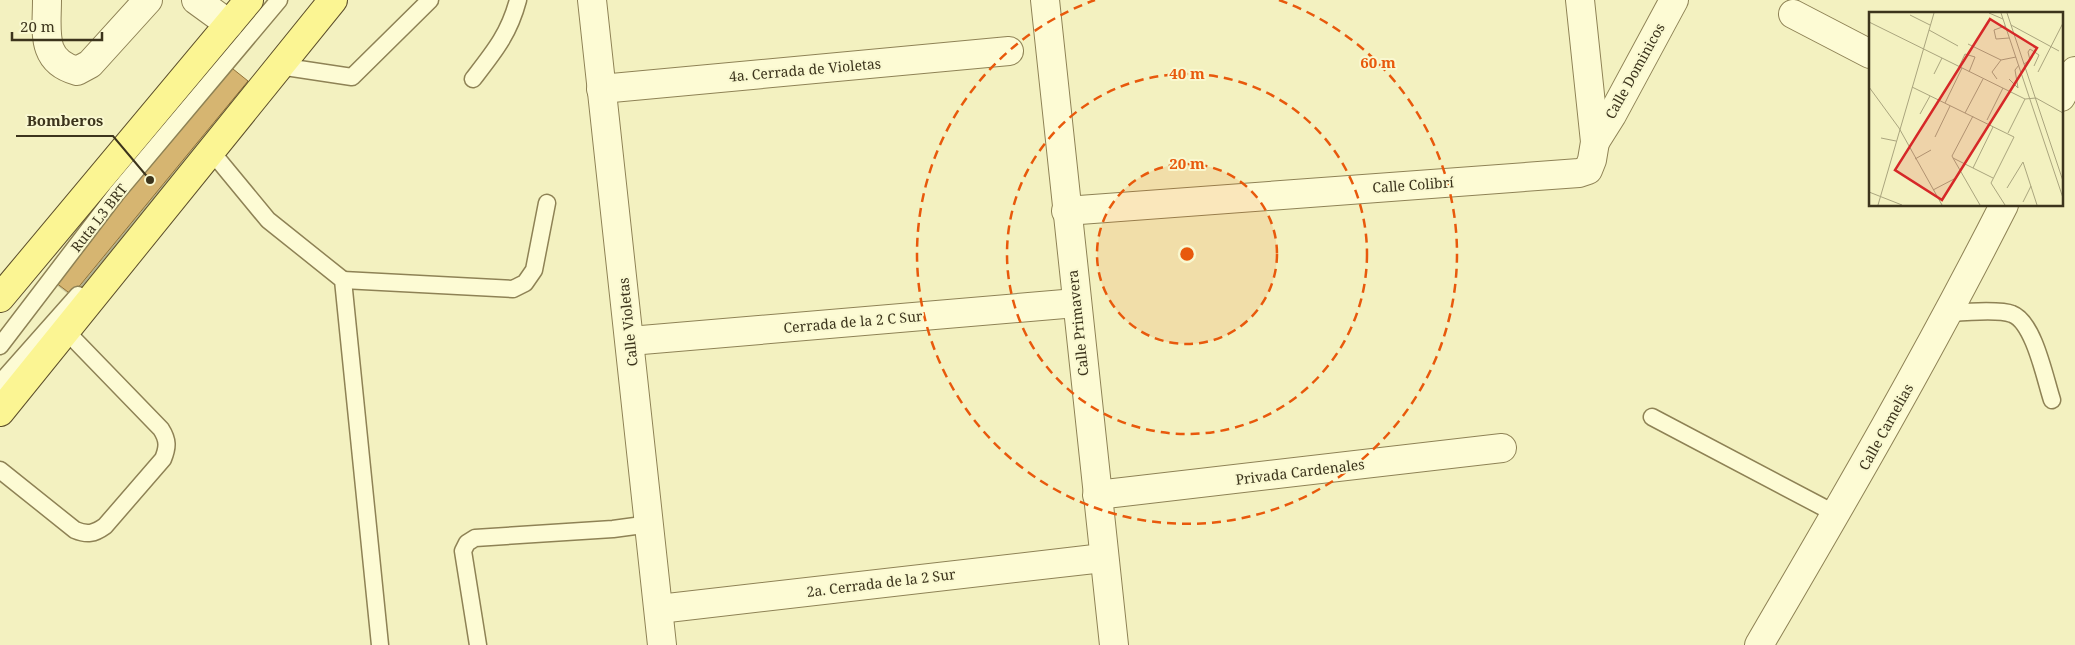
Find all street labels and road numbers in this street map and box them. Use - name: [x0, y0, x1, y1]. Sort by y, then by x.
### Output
- street label: Calle Dominicos: [1600, 19, 1669, 122]
- street label: 4a. Cerrada de Violetas: [728, 53, 882, 86]
- street label: Calle Colibrí: [1372, 172, 1455, 197]
- street label: Ruta L3 BRT: [66, 179, 131, 256]
- street label: Calle Primavera: [1062, 269, 1093, 377]
- street label: Calle Violetas: [613, 277, 642, 367]
- street label: Cerrada de la 2 C Sur: [783, 306, 924, 337]
- street label: Calle Camelias: [1854, 380, 1917, 474]
- street label: Privada Cardenales: [1234, 454, 1366, 489]
- street label: 2a. Cerrada de la 2 Sur: [805, 564, 957, 601]

